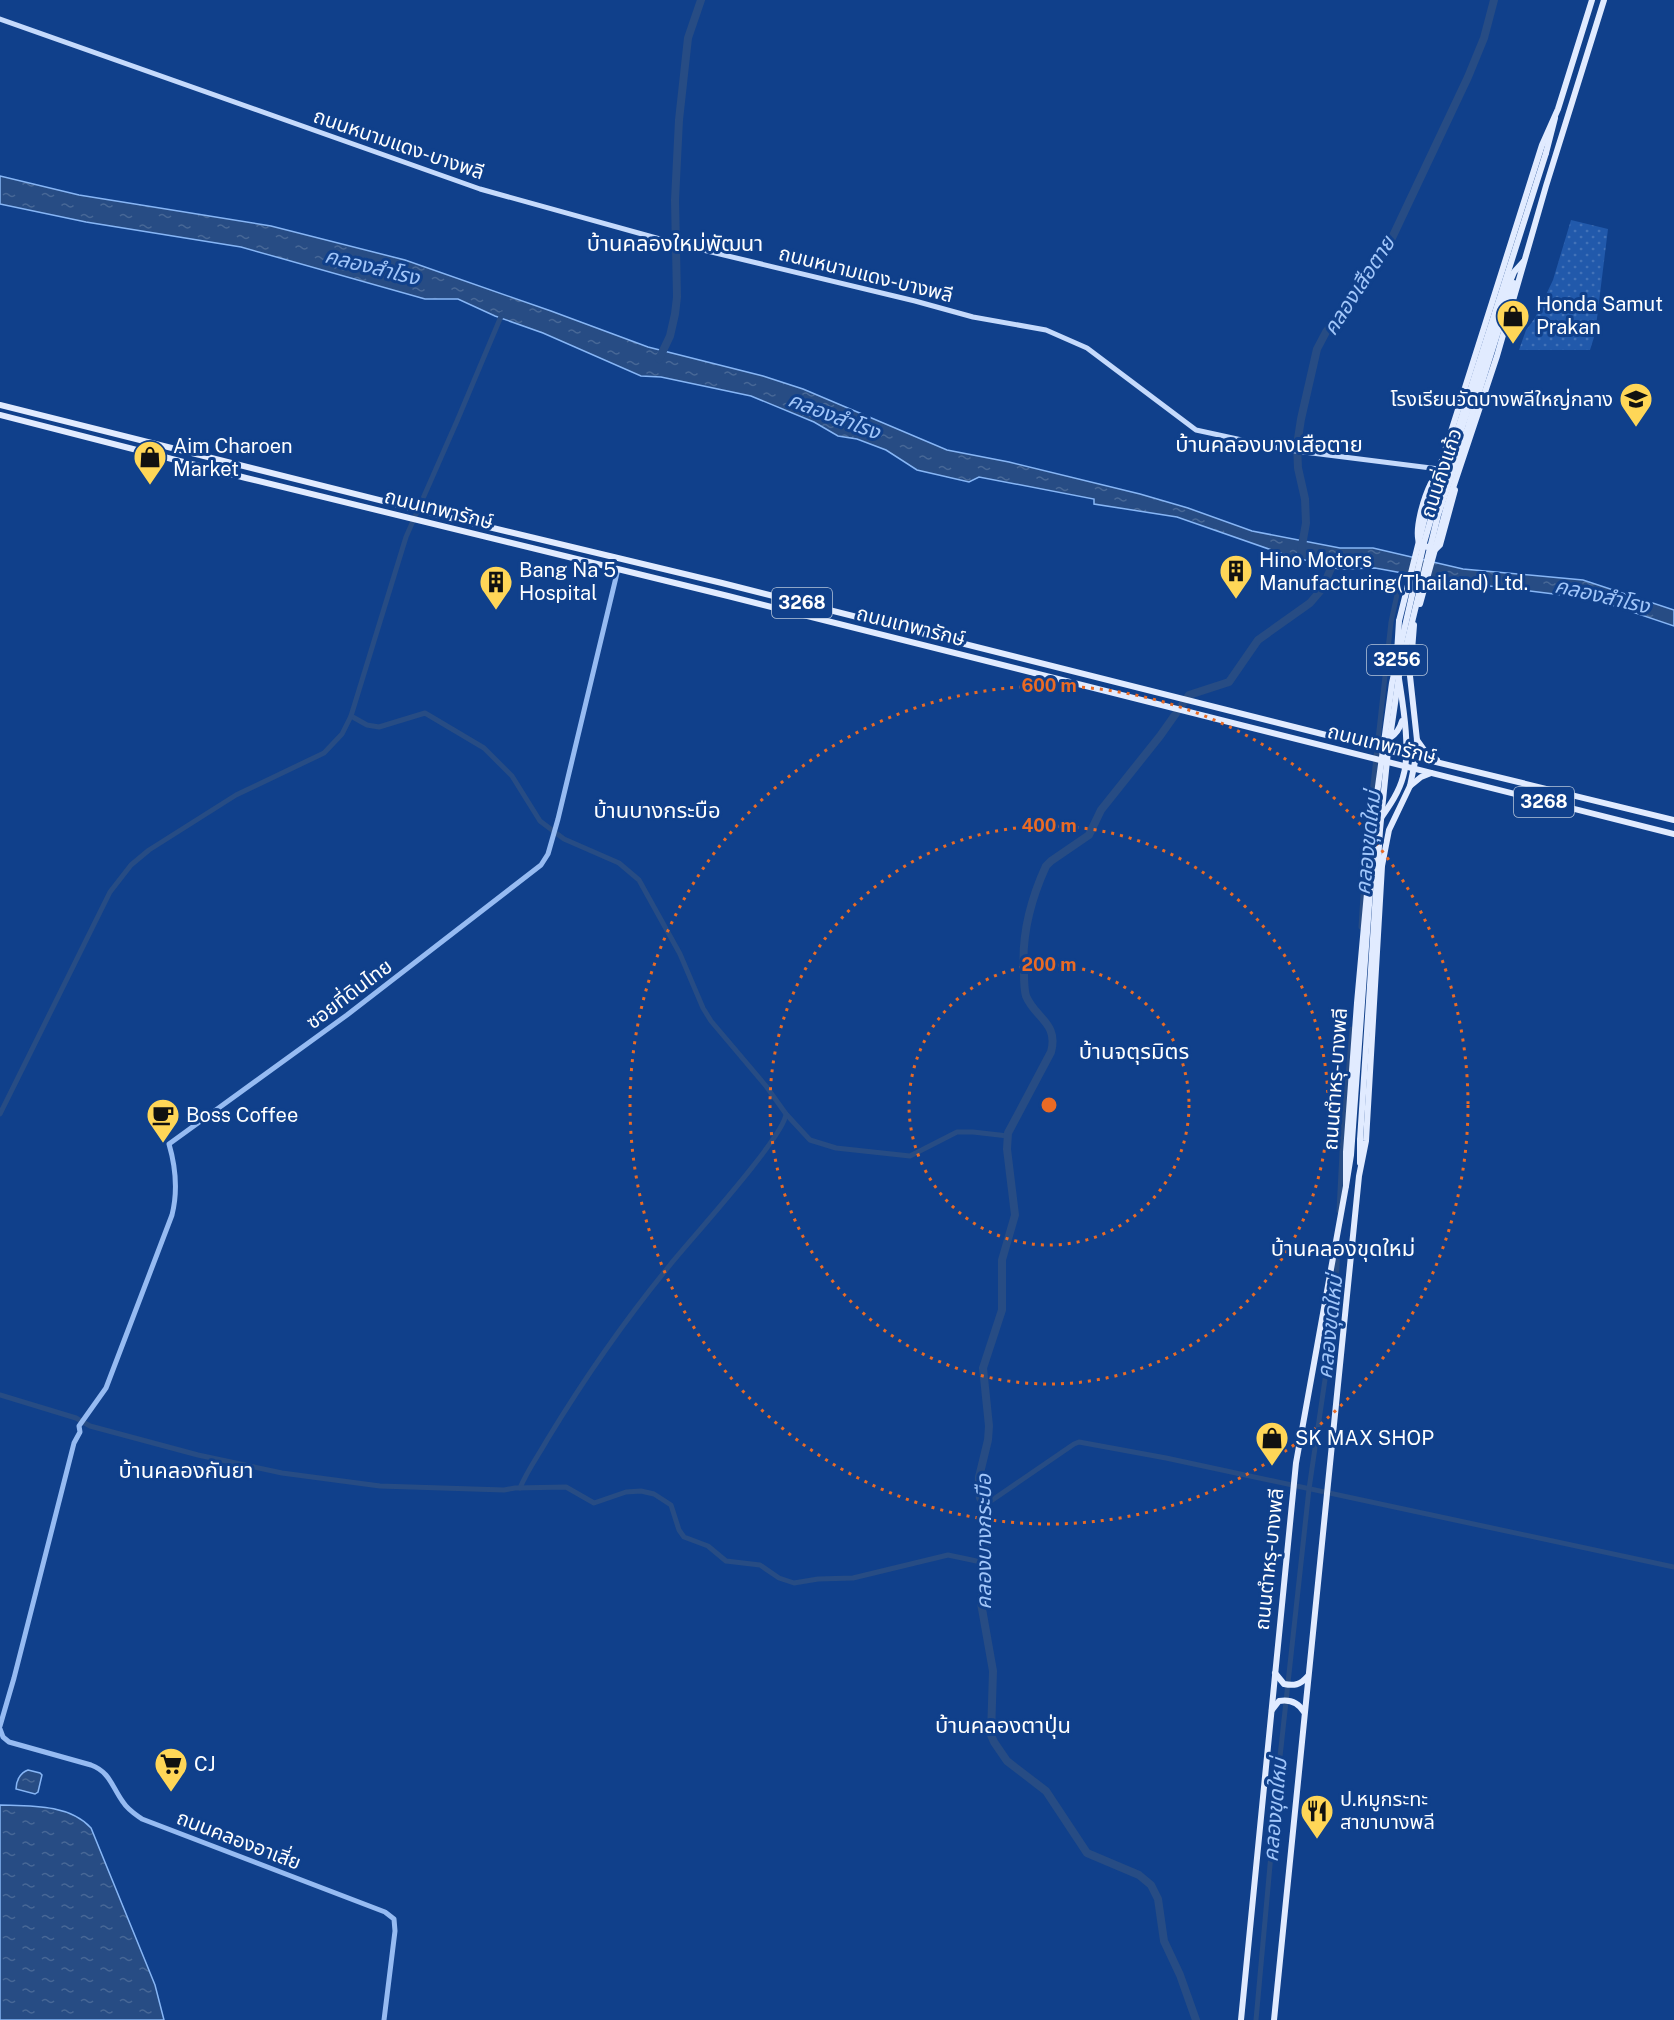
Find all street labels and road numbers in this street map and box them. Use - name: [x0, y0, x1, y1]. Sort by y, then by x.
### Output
- street label: ถนนหนามแดง-บางพลี: [310, 104, 488, 184]
- street label: ถนนหนามแดง-บางพลี: [776, 241, 956, 307]
- street label: ถนนกิ่งแก้ว: [1415, 425, 1467, 521]
- street label: ถนนเทพารักษ์: [382, 484, 496, 534]
- road number: 3268: [772, 588, 832, 618]
- street label: ถนนเทพารักษ์: [854, 601, 968, 651]
- road number: 3256: [1367, 645, 1427, 675]
- street label: ถนนเทพารักษ์: [1325, 719, 1439, 769]
- road number: 3268: [1514, 787, 1574, 817]
- street label: ซอยที่ดินไทย: [300, 952, 397, 1034]
- street label: ถนนตำหรุ-บางพลี: [1318, 1007, 1352, 1151]
- street label: ถนนตำหรุ-บางพลี: [1250, 1487, 1288, 1631]
- street label: ถนนคลองอาเสี่ย: [173, 1803, 305, 1875]

